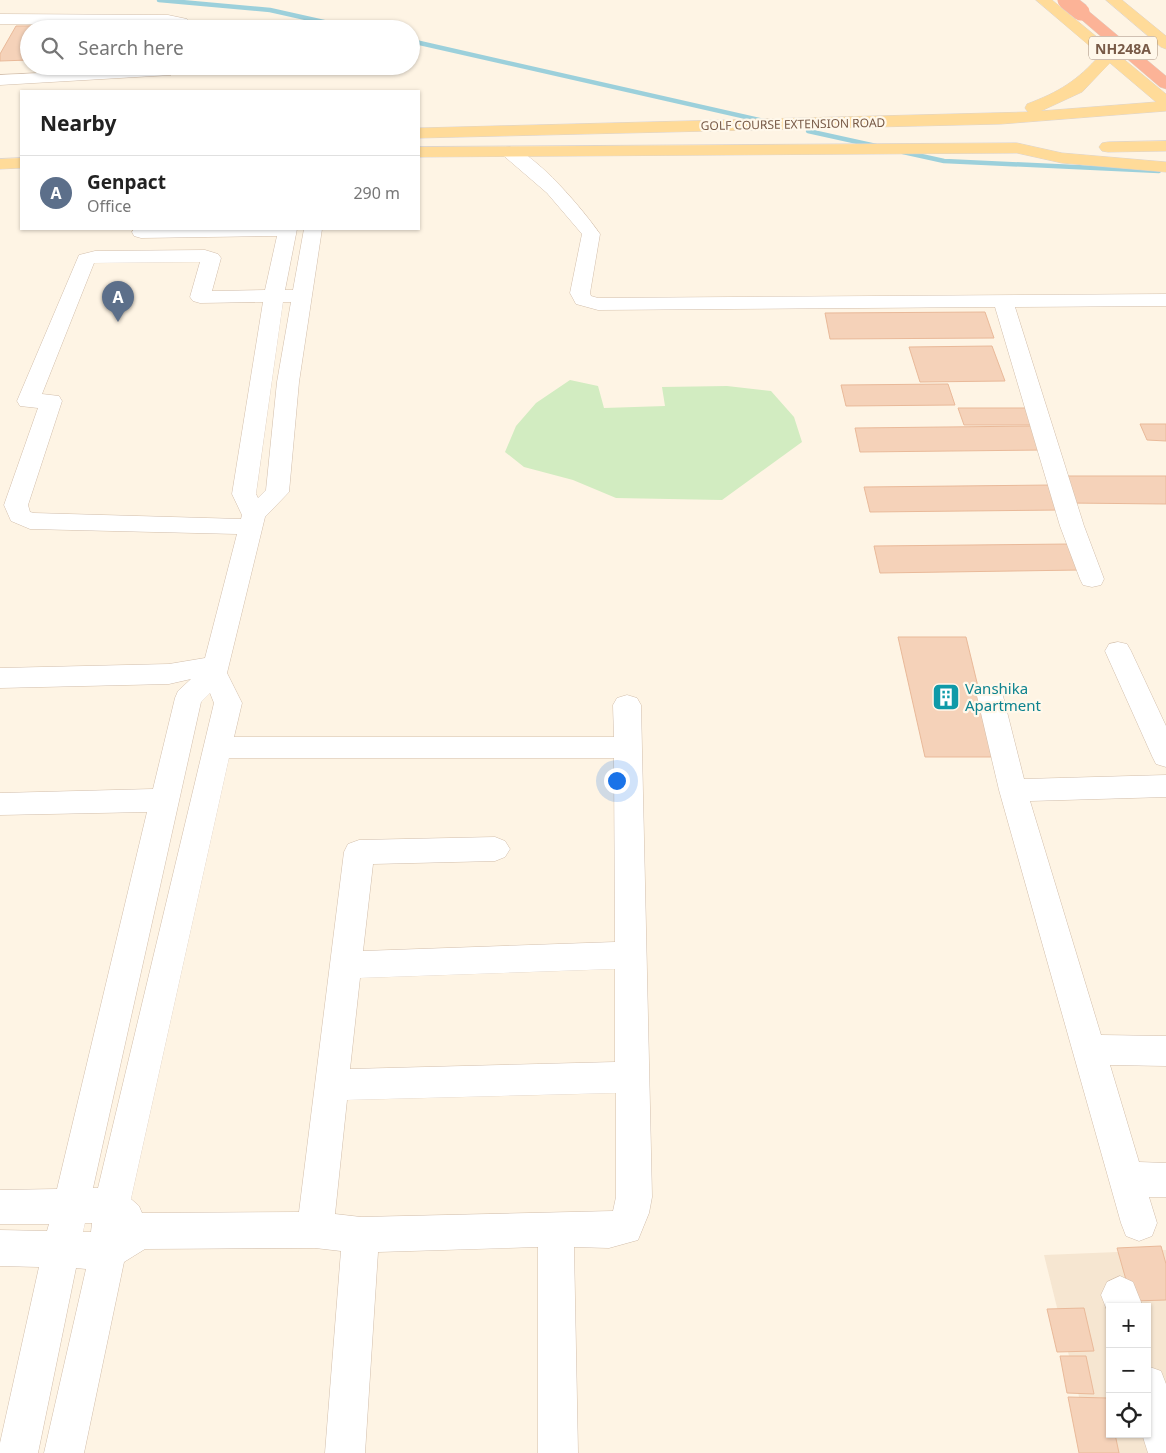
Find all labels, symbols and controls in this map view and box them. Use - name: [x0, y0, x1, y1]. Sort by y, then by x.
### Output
- search box: [20, 20, 420, 75]
- icon: search: [38, 34, 66, 62]
- text: Search here: [78, 35, 184, 61]
- road number: NH248A: [1089, 36, 1157, 59]
- text: Nearby: [40, 109, 116, 137]
- street label: GOLF COURSE EXTENSION ROAD: [701, 114, 886, 134]
- text: Genpact: [87, 169, 166, 195]
- text: A: [50, 182, 62, 204]
- text: 290 m: [353, 182, 400, 204]
- text: Office: [87, 195, 131, 217]
- pin: A: [102, 281, 134, 322]
- place label: Vanshika Apartment: [965, 678, 1042, 715]
- building icon: Vanshika Apartment: [931, 682, 961, 712]
- your location: [604, 768, 630, 794]
- map controls: [1106, 1303, 1151, 1438]
- button: +: [1106, 1303, 1151, 1348]
- button: −: [1106, 1348, 1151, 1393]
- button: locate: [1106, 1393, 1151, 1438]

